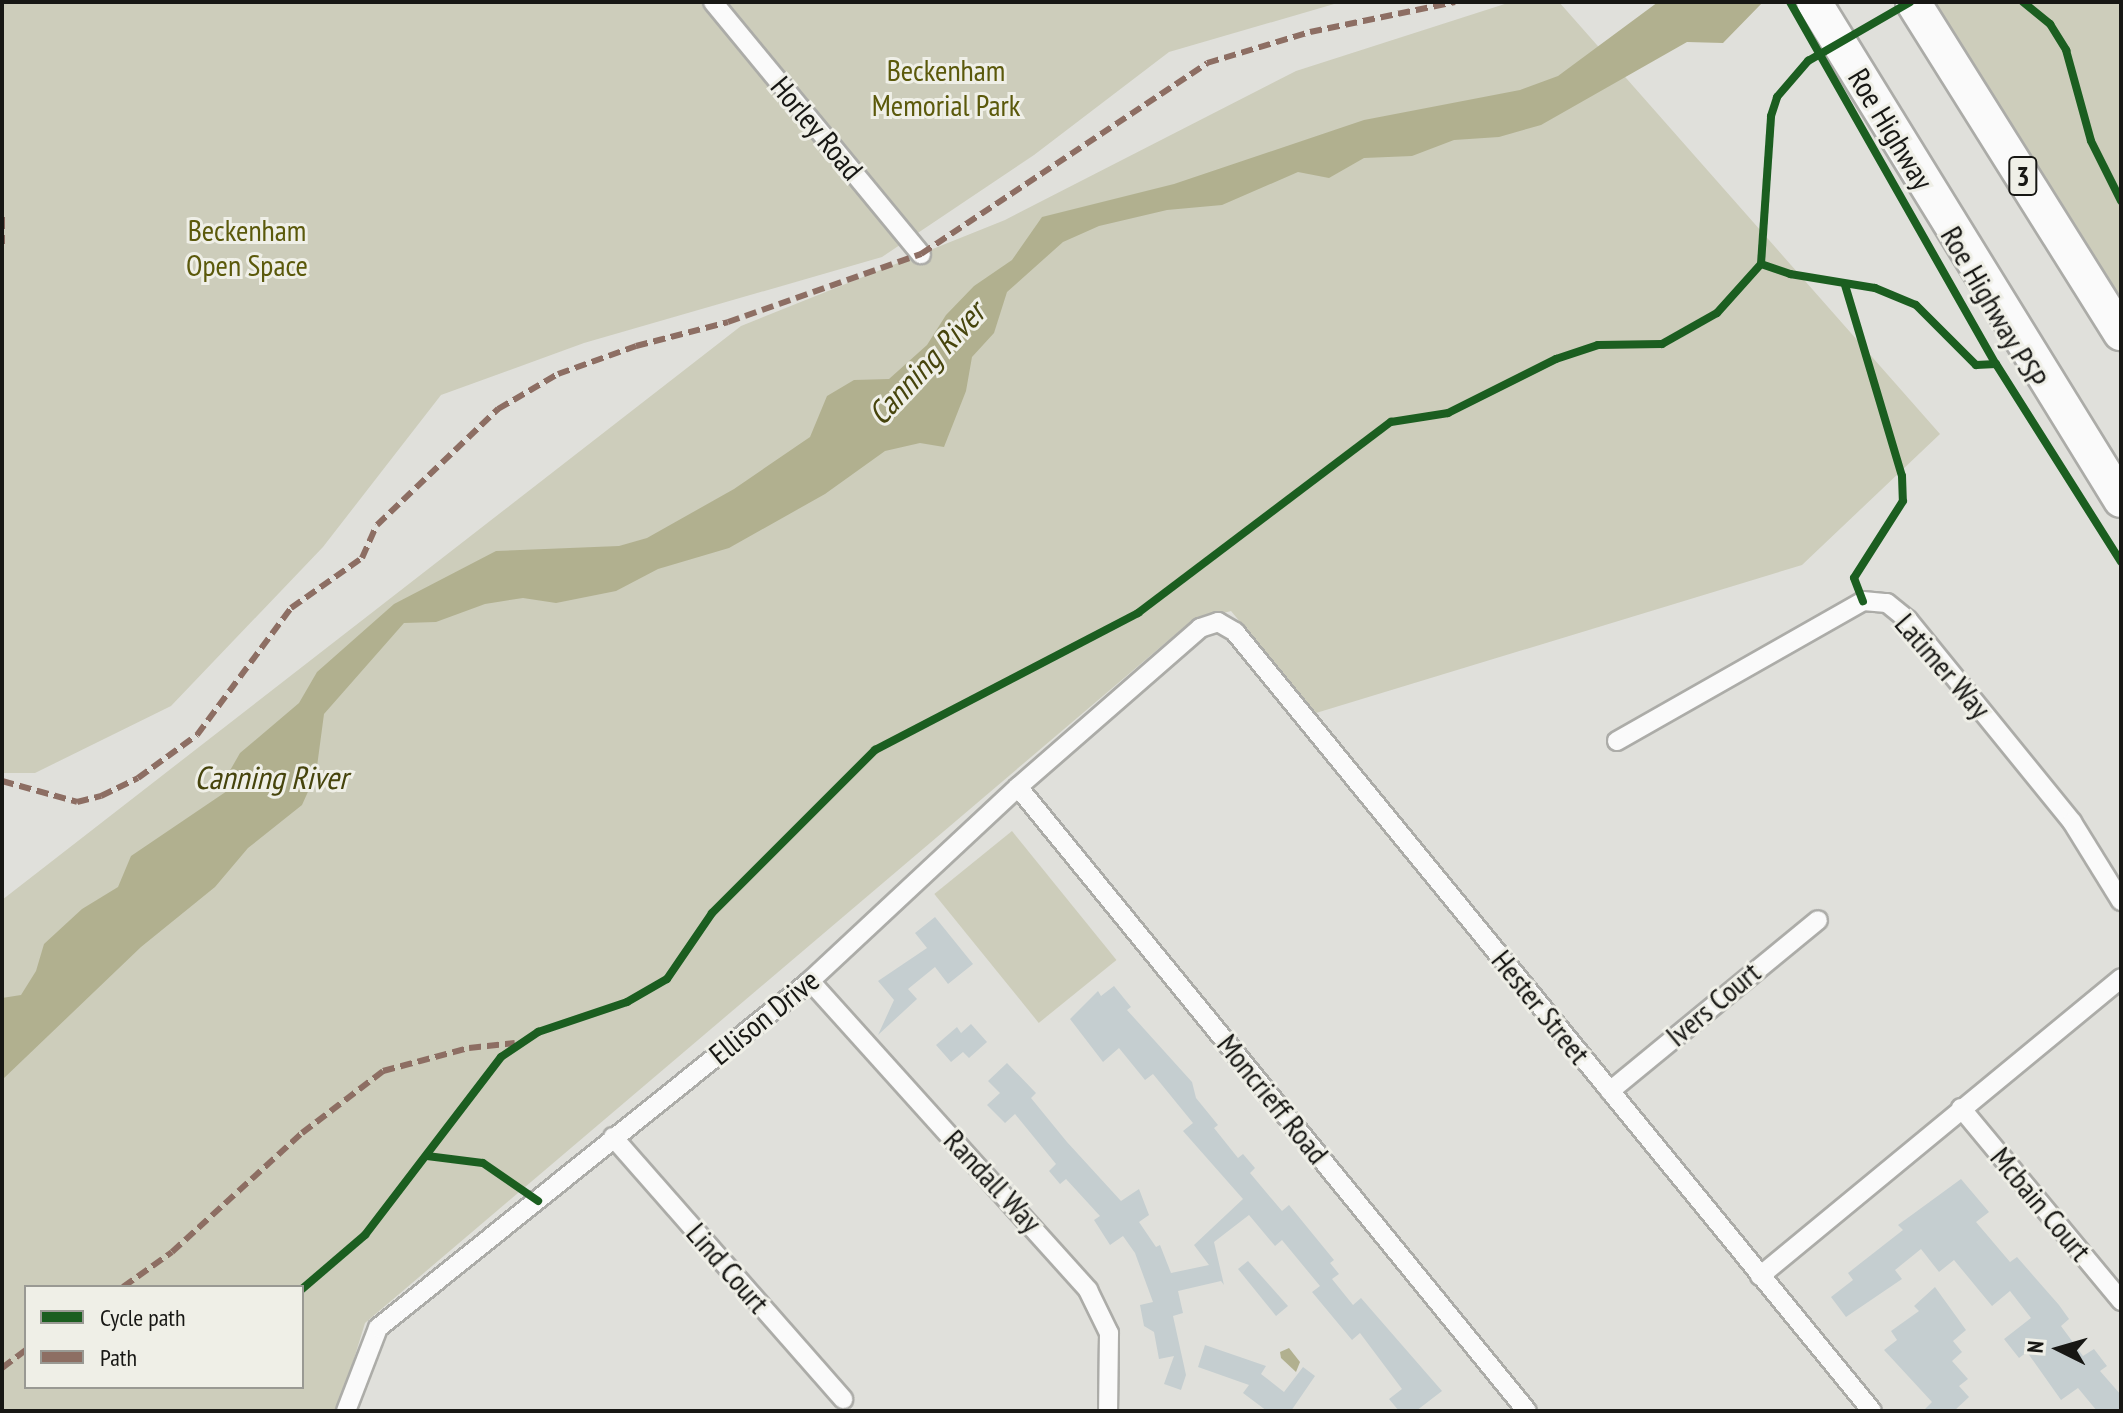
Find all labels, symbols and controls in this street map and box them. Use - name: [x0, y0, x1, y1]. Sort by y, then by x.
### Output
- park label: Beckenham Memorial Park: [872, 52, 1020, 122]
- street label: Roe Highway: [1841, 62, 1941, 196]
- street label: Horley Road: [763, 69, 871, 187]
- road number: 3: [2007, 152, 2039, 200]
- park label: Beckenham Open Space: [186, 212, 308, 282]
- street label: Roe Highway PSP: [1933, 220, 2055, 394]
- water label: Canning River: [860, 294, 992, 432]
- street label: Latimer Way: [1888, 606, 1998, 726]
- water label: Canning River: [194, 758, 348, 796]
- street label: Hester Street: [1484, 943, 1598, 1071]
- street label: Ivers Court: [1659, 954, 1767, 1054]
- street label: Ellison Drive: [702, 962, 826, 1072]
- street label: Moncrieff Road: [1210, 1027, 1336, 1171]
- street label: Randall Way: [936, 1122, 1050, 1240]
- street label: Mcbain Court: [1983, 1140, 2099, 1268]
- street label: Lind Court: [679, 1216, 777, 1320]
- legend: [24, 1285, 304, 1389]
- text: Cycle path: [100, 1302, 186, 1333]
- north arrow: [2019, 1309, 2099, 1389]
- text: N: [2021, 1340, 2050, 1354]
- text: Path: [100, 1342, 137, 1373]

